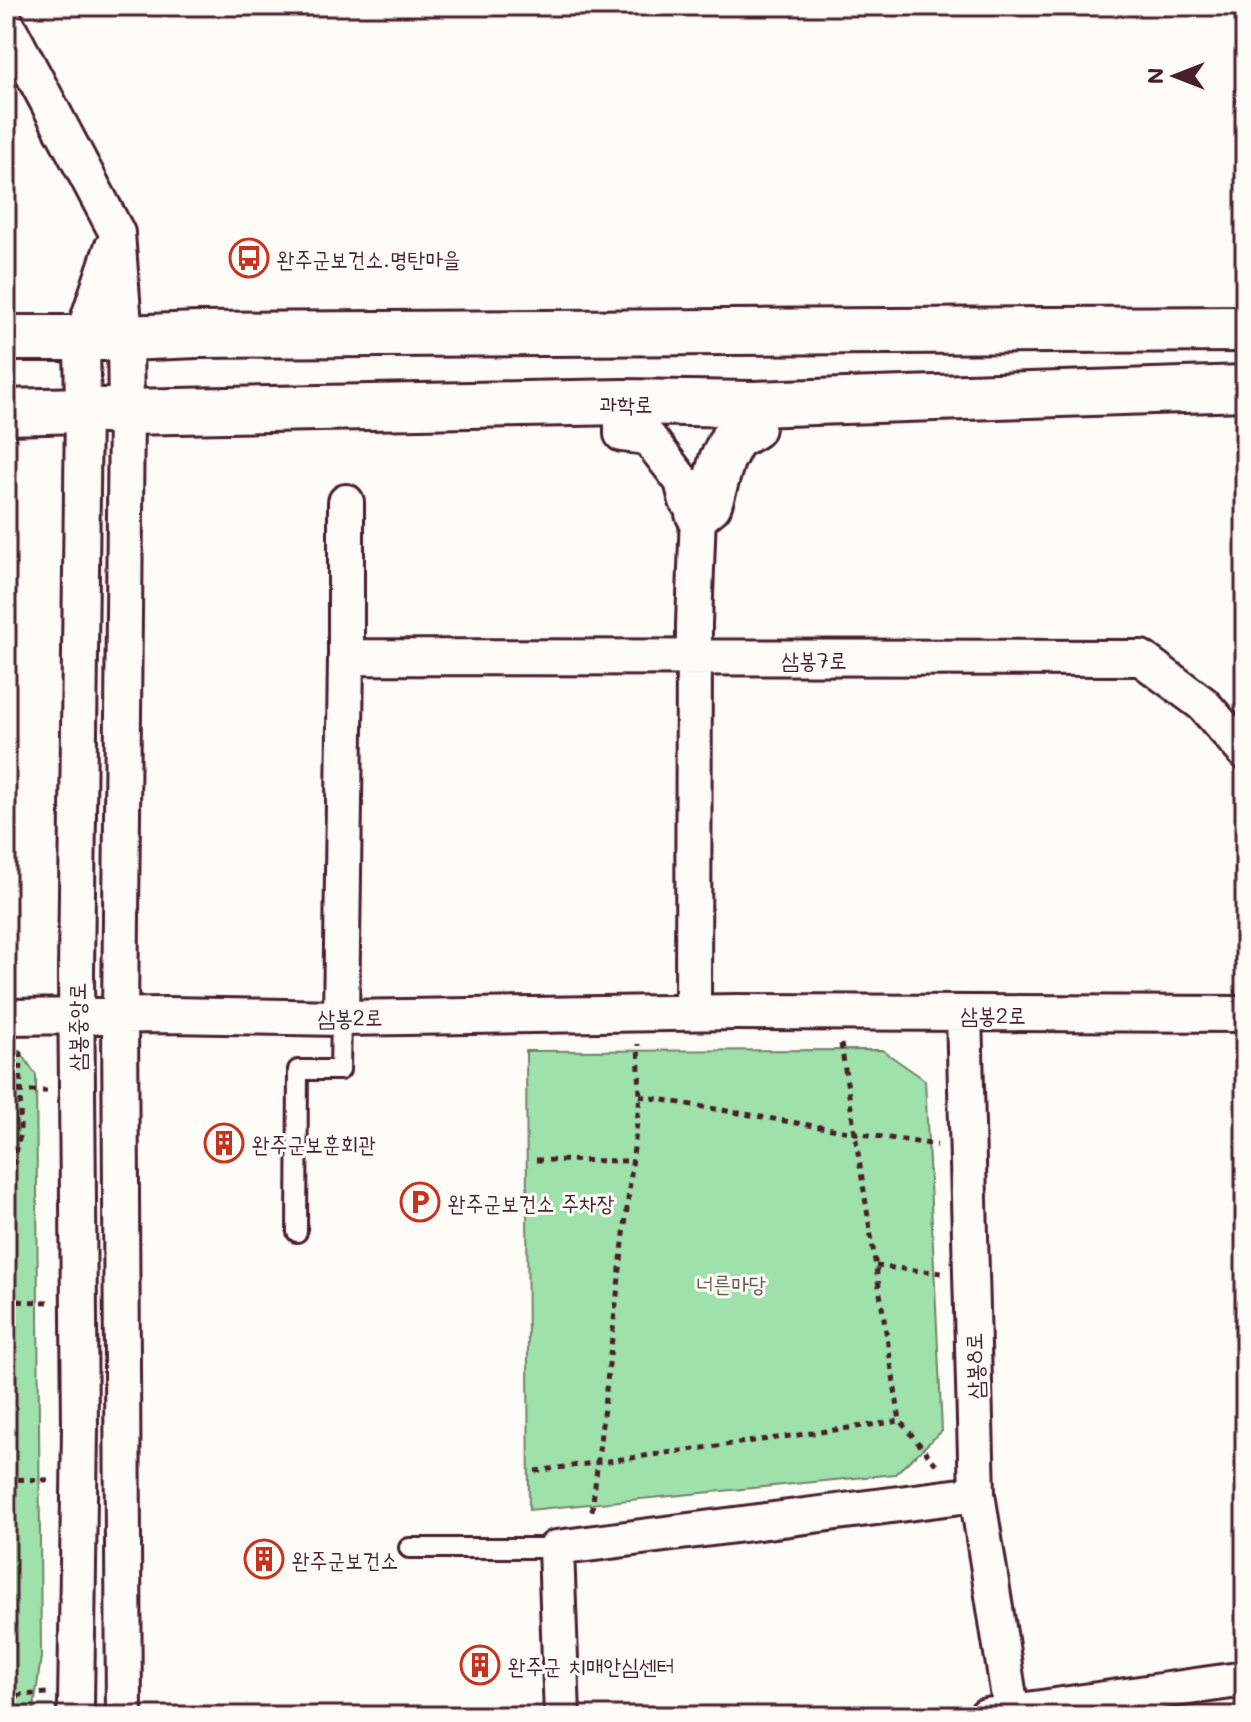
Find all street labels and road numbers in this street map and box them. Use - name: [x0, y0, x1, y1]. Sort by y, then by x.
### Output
- street label: 과학로: [599, 389, 653, 418]
- street label: 삼봉7로: [781, 645, 847, 674]
- street label: 삼봉중앙로: [62, 983, 91, 1071]
- street label: 삼봉2로: [960, 1000, 1026, 1029]
- street label: 삼봉2로: [317, 1002, 383, 1032]
- street label: 삼봉8로: [958, 1332, 990, 1400]

